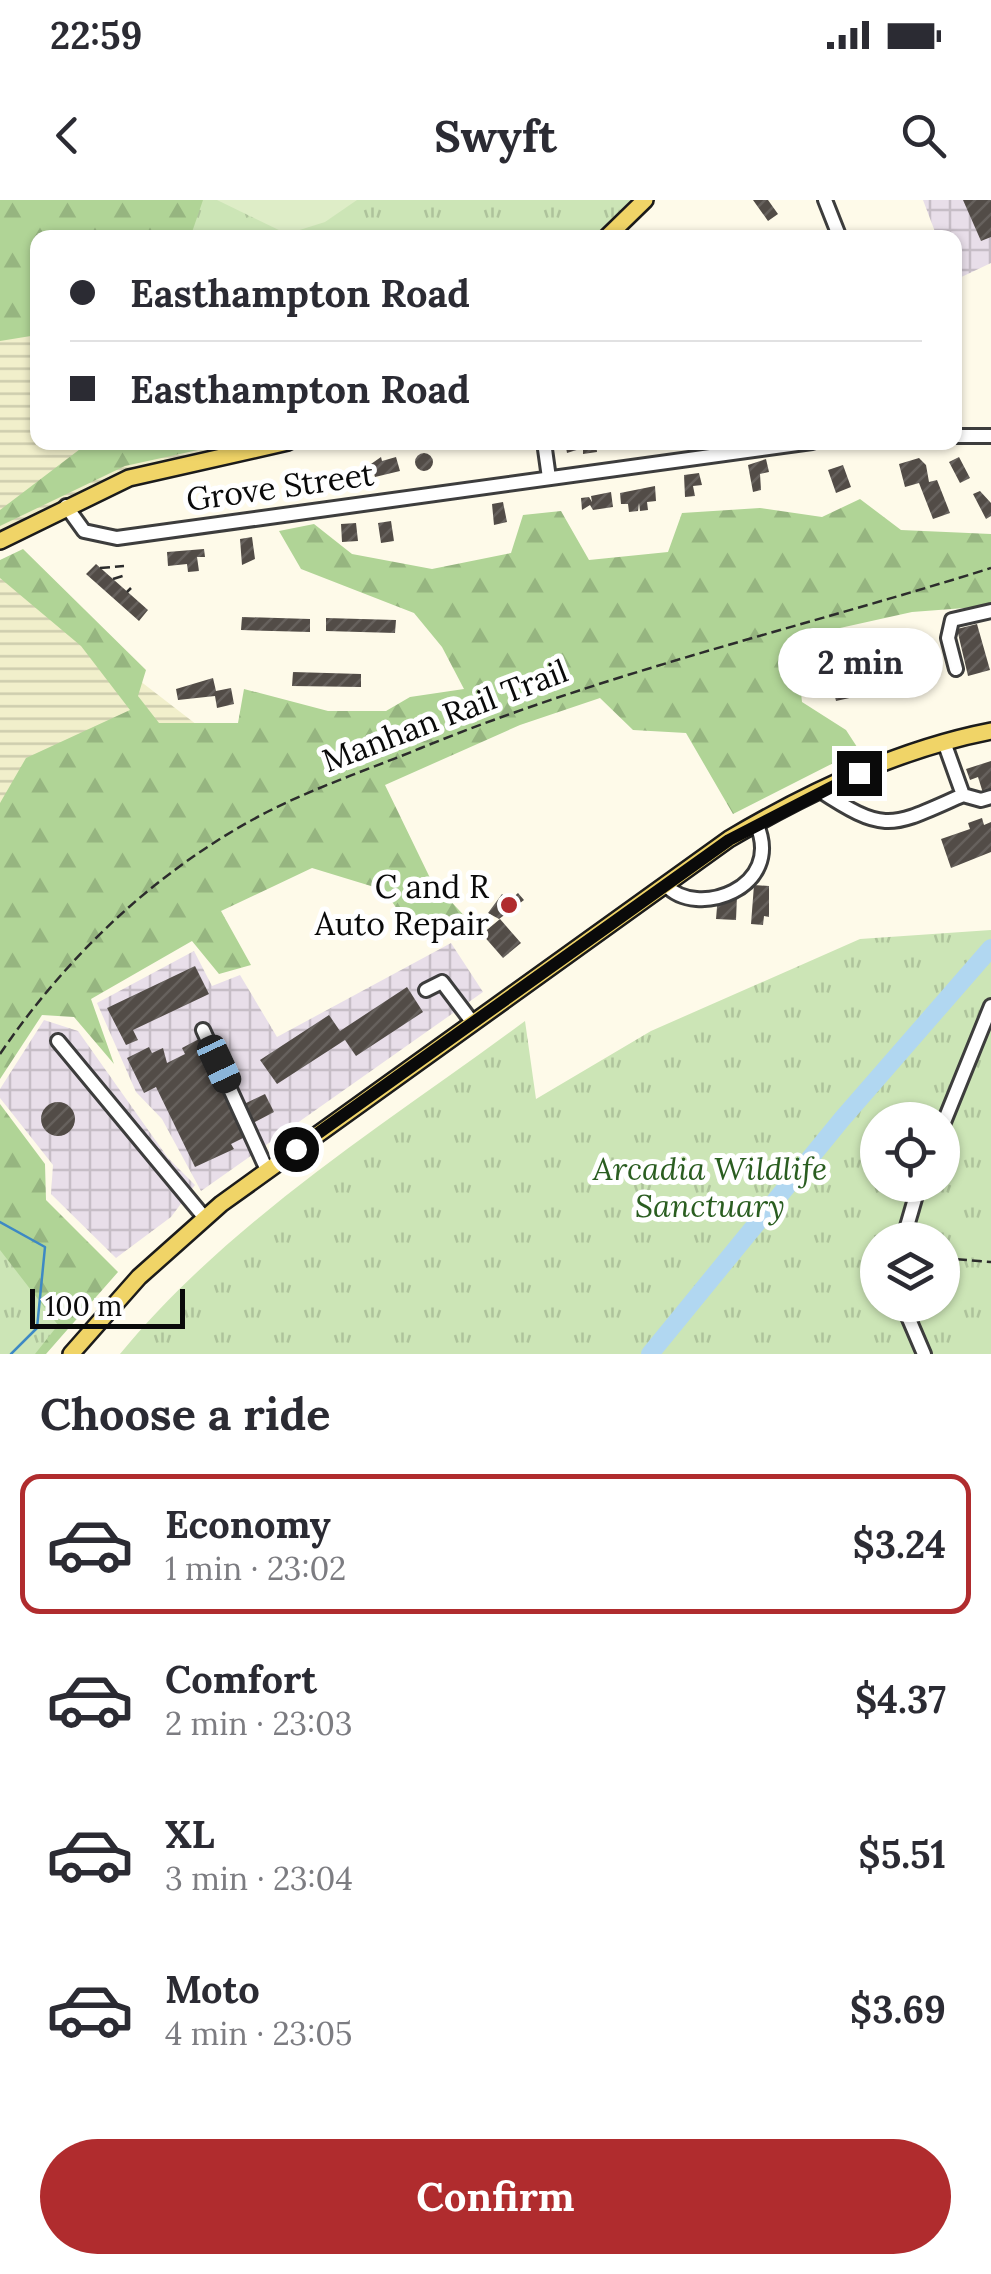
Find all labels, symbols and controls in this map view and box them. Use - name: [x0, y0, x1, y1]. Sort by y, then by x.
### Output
- text: 22:59: [50, 11, 142, 59]
- text: Swyft: [434, 107, 557, 164]
- icon: back: [40, 108, 95, 163]
- icon: search: [896, 108, 951, 163]
- text: Easthampton Road: [130, 269, 470, 317]
- text: Easthampton Road: [130, 365, 470, 413]
- street label: Grove Street: [183, 453, 377, 520]
- callout: 2 min: [776, 628, 942, 698]
- text: 2 min: [818, 642, 903, 683]
- street label: Manhan Rail Trail: [316, 650, 573, 781]
- route end: [837, 751, 882, 796]
- place label: C and R Auto Repair: [314, 866, 490, 944]
- marker: C and R Auto Repair: [498, 894, 520, 916]
- car: [193, 1030, 245, 1098]
- map controls: [860, 1102, 960, 1322]
- button: locate: [860, 1102, 960, 1202]
- route start: [274, 1127, 319, 1172]
- park label: Arcadia Wildlife Sanctuary: [592, 1148, 827, 1226]
- button: layers: [860, 1222, 960, 1322]
- scale bar: [30, 1284, 185, 1328]
- text: 100 m: [45, 1288, 122, 1324]
- text: Choose a ride: [40, 1385, 330, 1442]
- icon: car: [45, 1499, 135, 1589]
- text: Economy: [165, 1500, 331, 1548]
- text: $3.24: [852, 1520, 946, 1568]
- text: 1 min · 23:02: [165, 1548, 346, 1589]
- icon: car: [45, 1654, 135, 1744]
- text: Comfort: [165, 1655, 317, 1703]
- text: $4.37: [855, 1675, 946, 1723]
- text: 2 min · 23:03: [165, 1703, 353, 1744]
- icon: car: [45, 1809, 135, 1899]
- text: XL: [165, 1810, 215, 1858]
- text: $5.51: [858, 1830, 946, 1878]
- text: 3 min · 23:04: [165, 1858, 353, 1899]
- icon: car: [45, 1964, 135, 2054]
- text: Moto: [165, 1965, 260, 2013]
- text: $3.69: [850, 1985, 946, 2033]
- text: 4 min · 23:05: [165, 2013, 352, 2054]
- button: Confirm: [40, 2139, 951, 2254]

